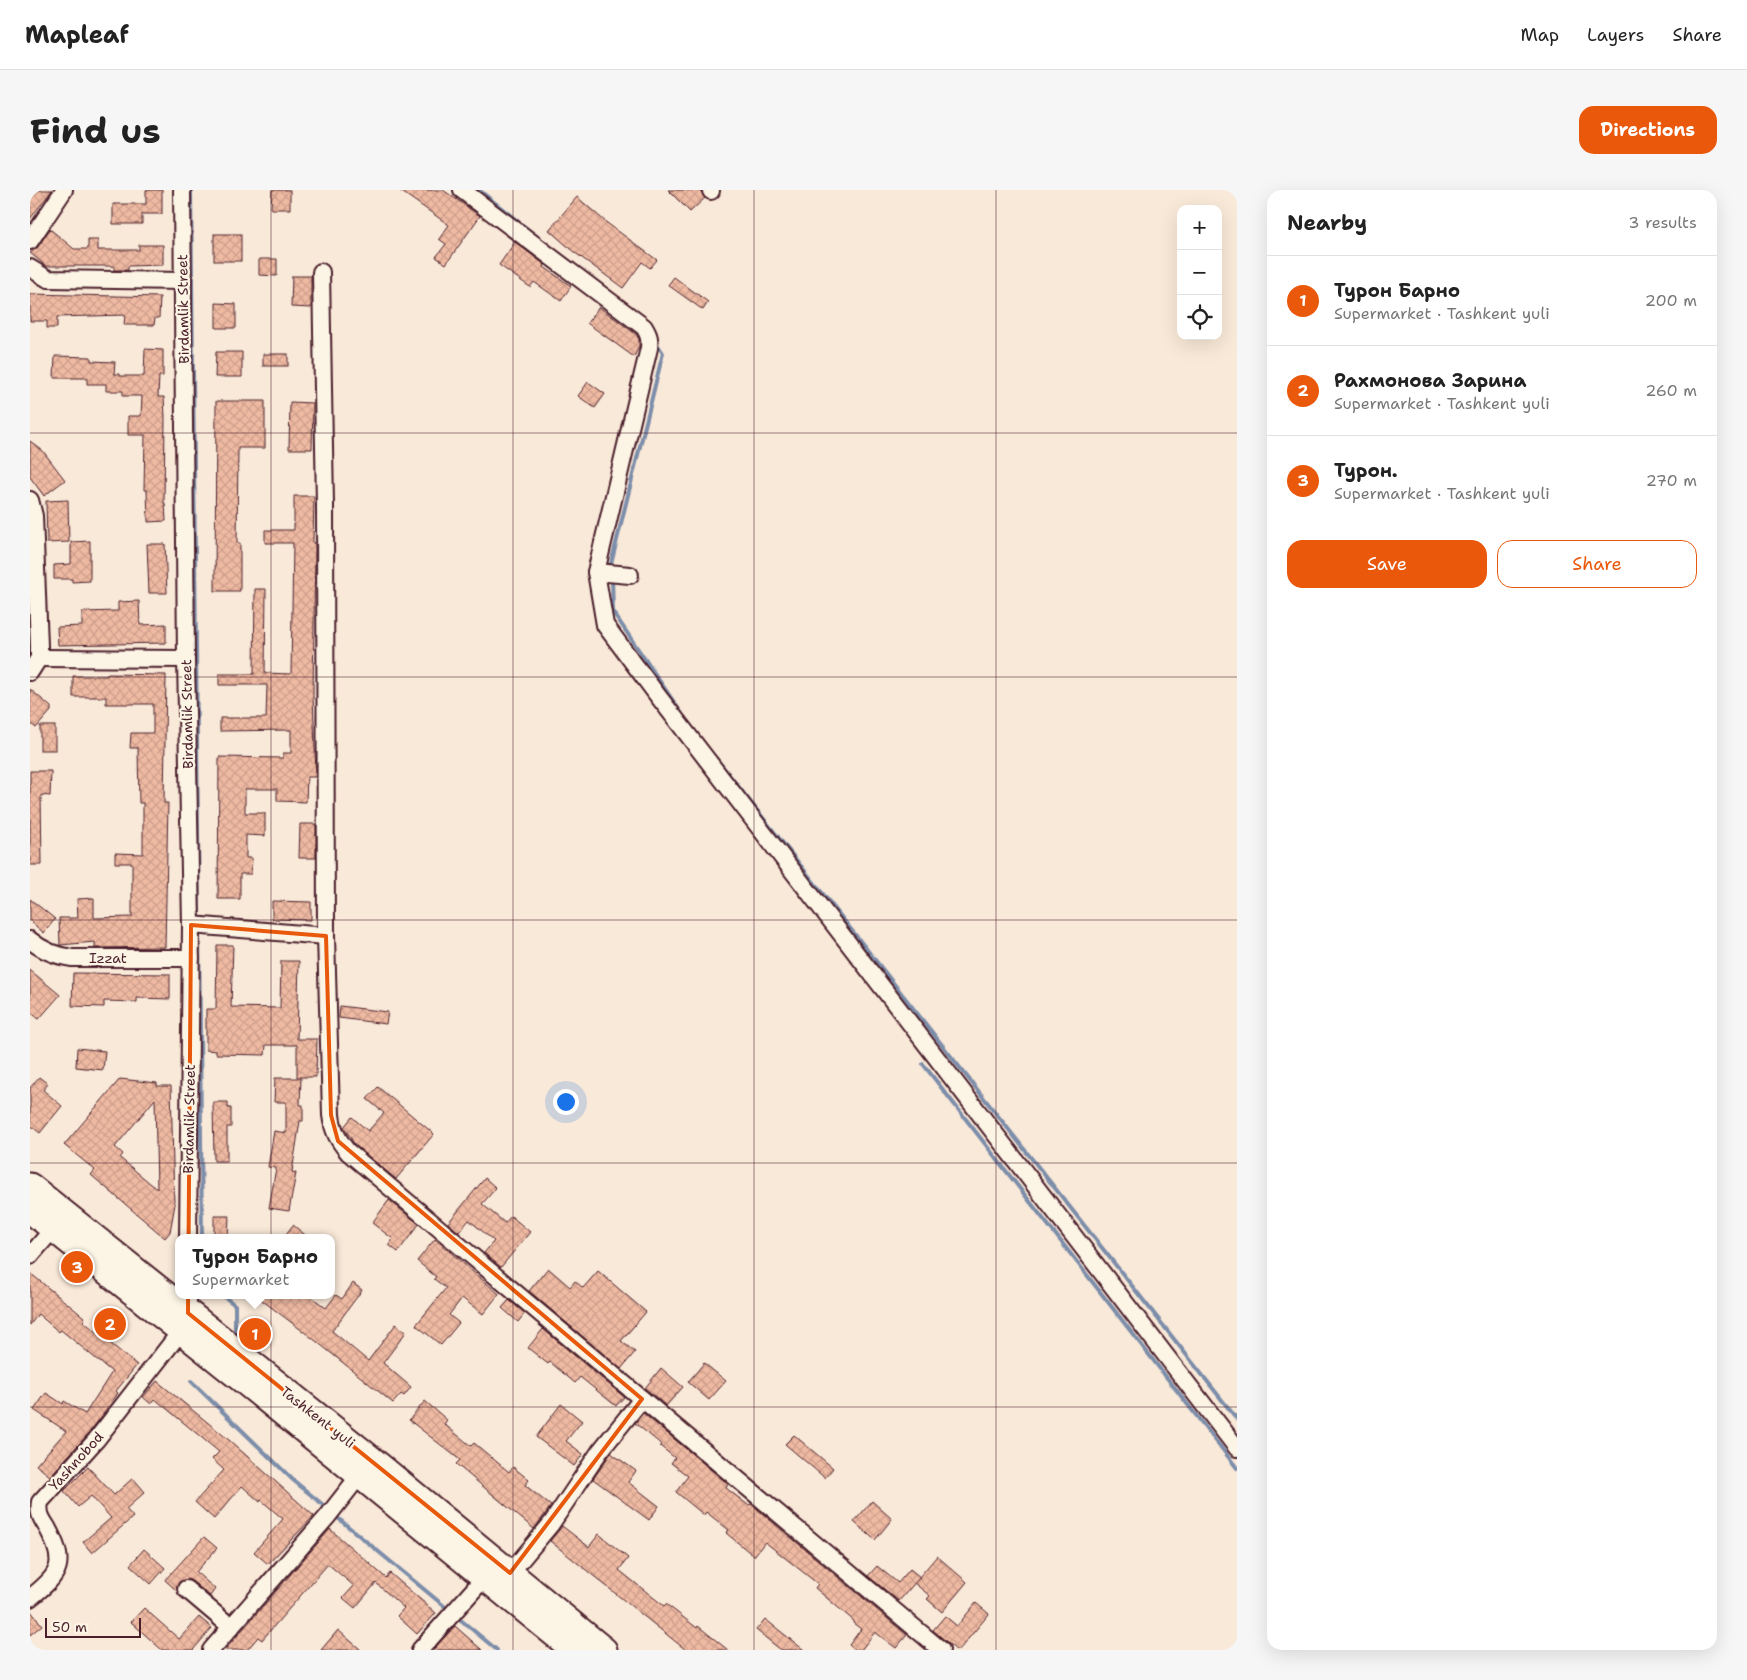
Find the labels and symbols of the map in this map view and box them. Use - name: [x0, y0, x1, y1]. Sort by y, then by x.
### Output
- street label: Birdamlik Street: [173, 254, 193, 364]
- street label: Birdamlik Street: [177, 659, 197, 769]
- street label: Izzat: [89, 949, 127, 967]
- street label: Birdamlik Street: [179, 1064, 199, 1174]
- your location: [553, 1089, 579, 1115]
- pin: 3: [61, 1248, 93, 1286]
- pin: 2: [94, 1305, 126, 1343]
- pin: 1: [239, 1315, 271, 1353]
- street label: Tashkent yuli: [277, 1382, 359, 1452]
- street label: Yashnobod: [45, 1428, 107, 1494]
- scale bar: [45, 1615, 141, 1638]

